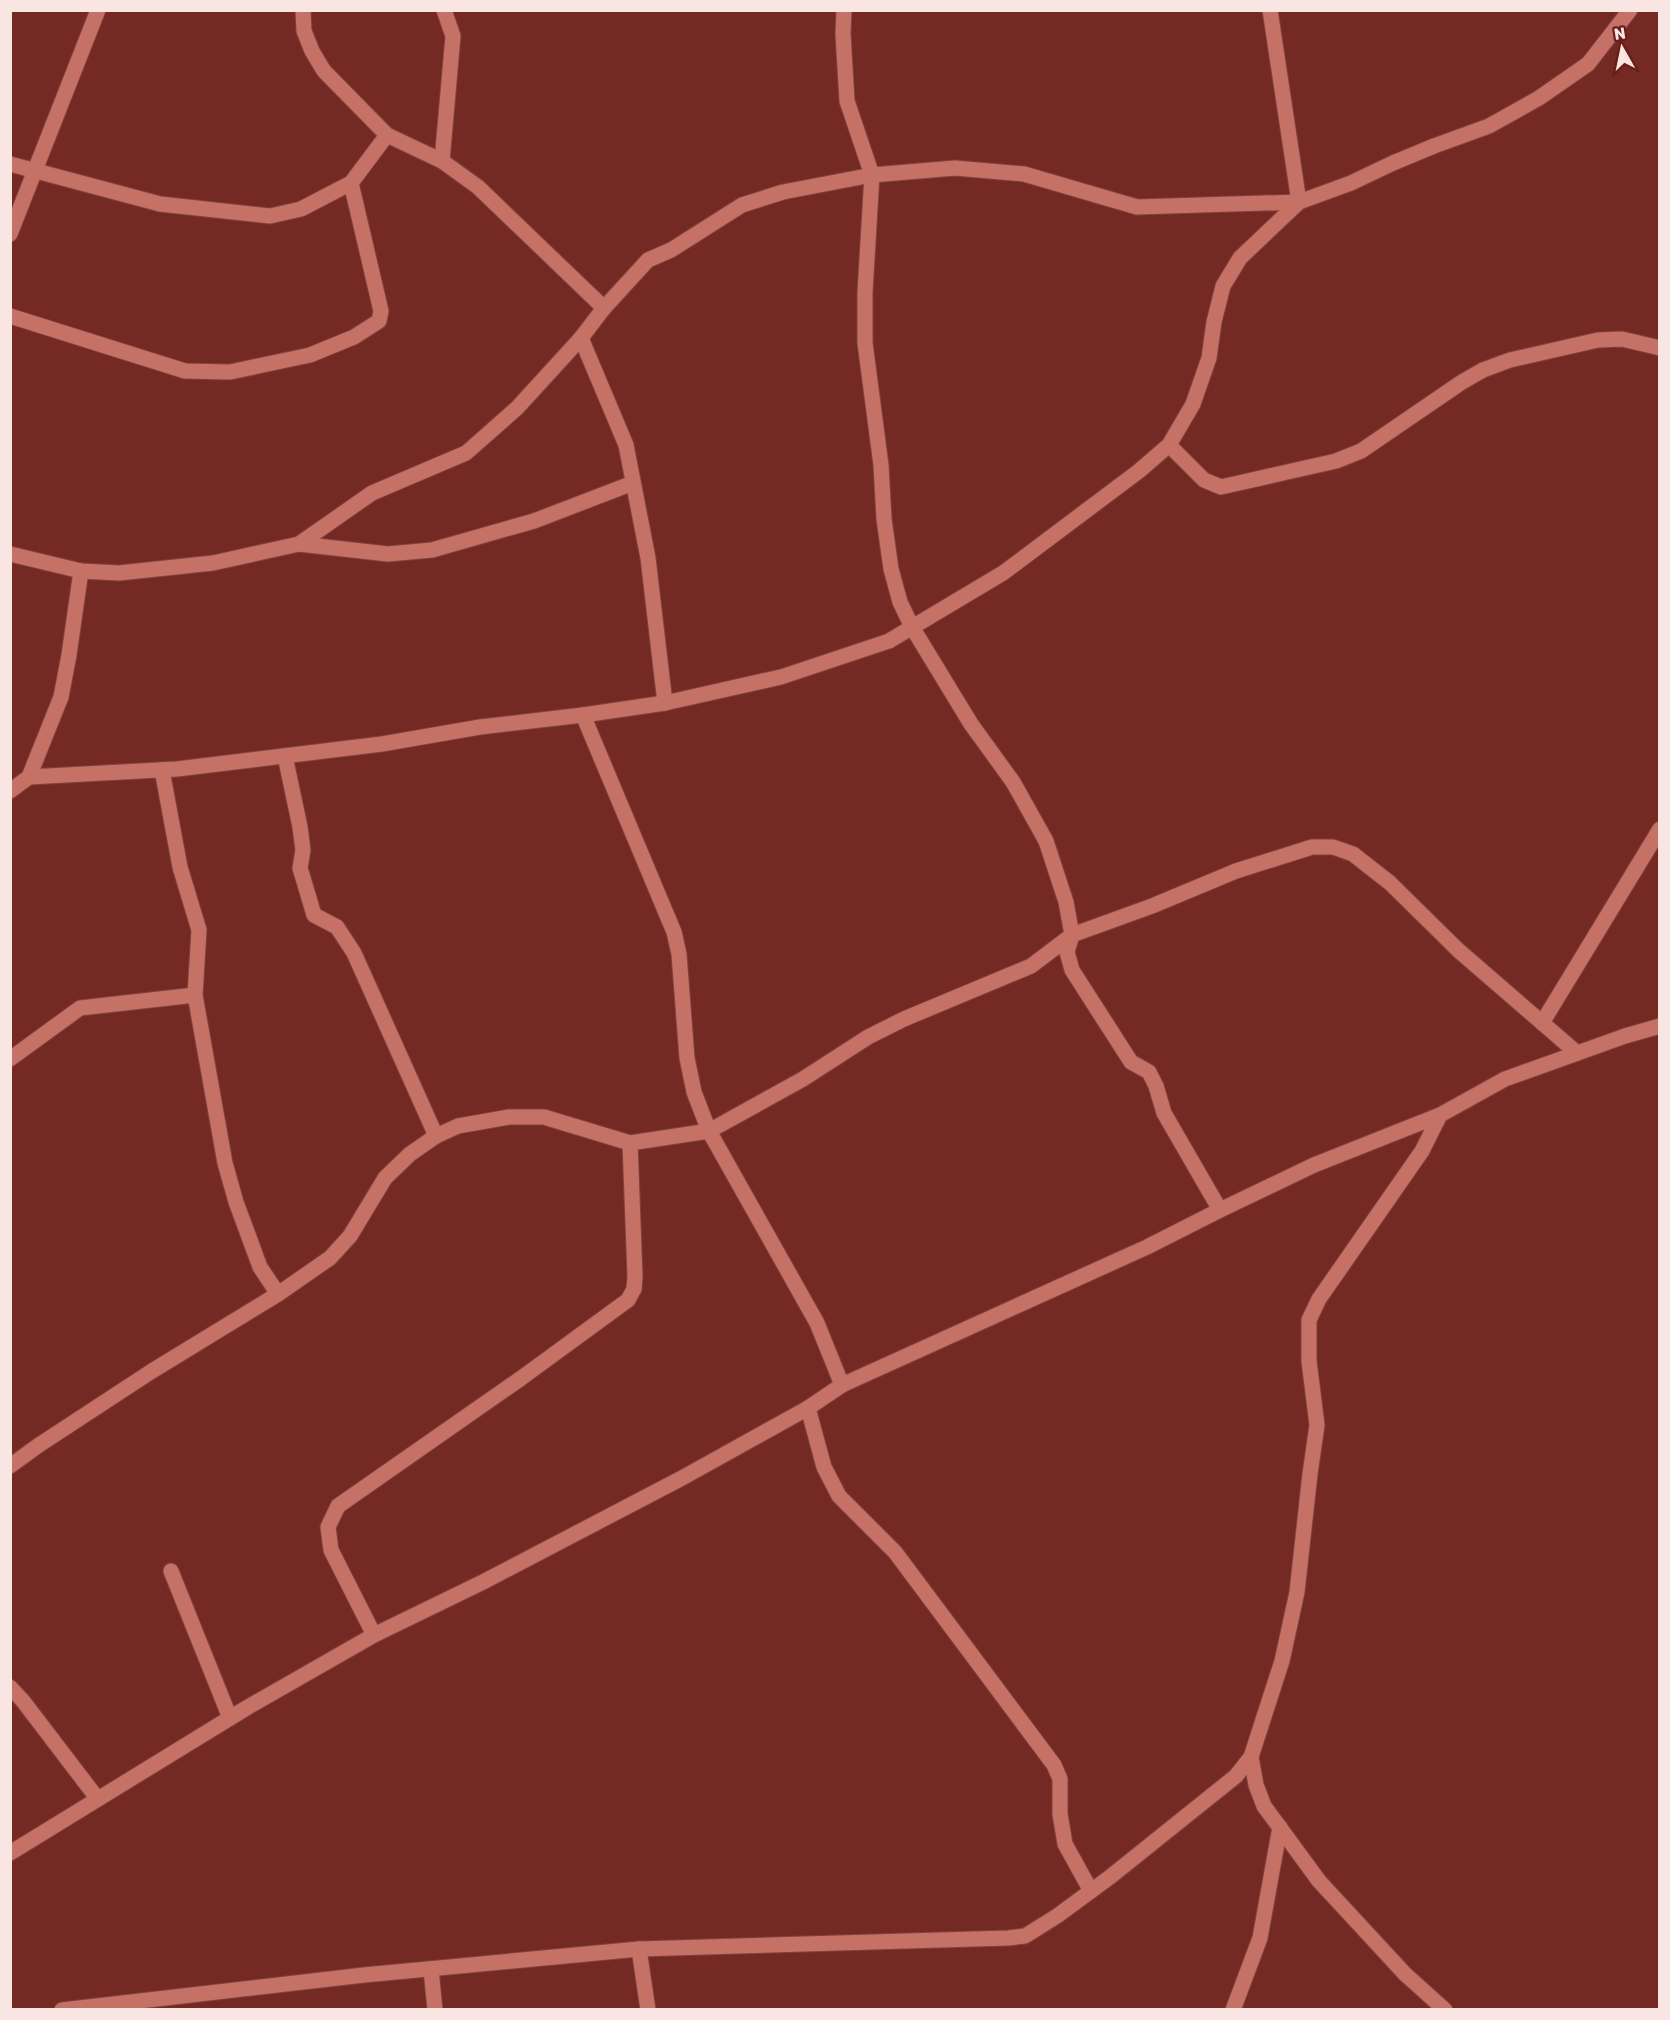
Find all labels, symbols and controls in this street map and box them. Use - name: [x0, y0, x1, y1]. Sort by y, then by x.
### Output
- north arrow: [1592, 18, 1652, 78]
- text: N: [1613, 23, 1627, 44]

